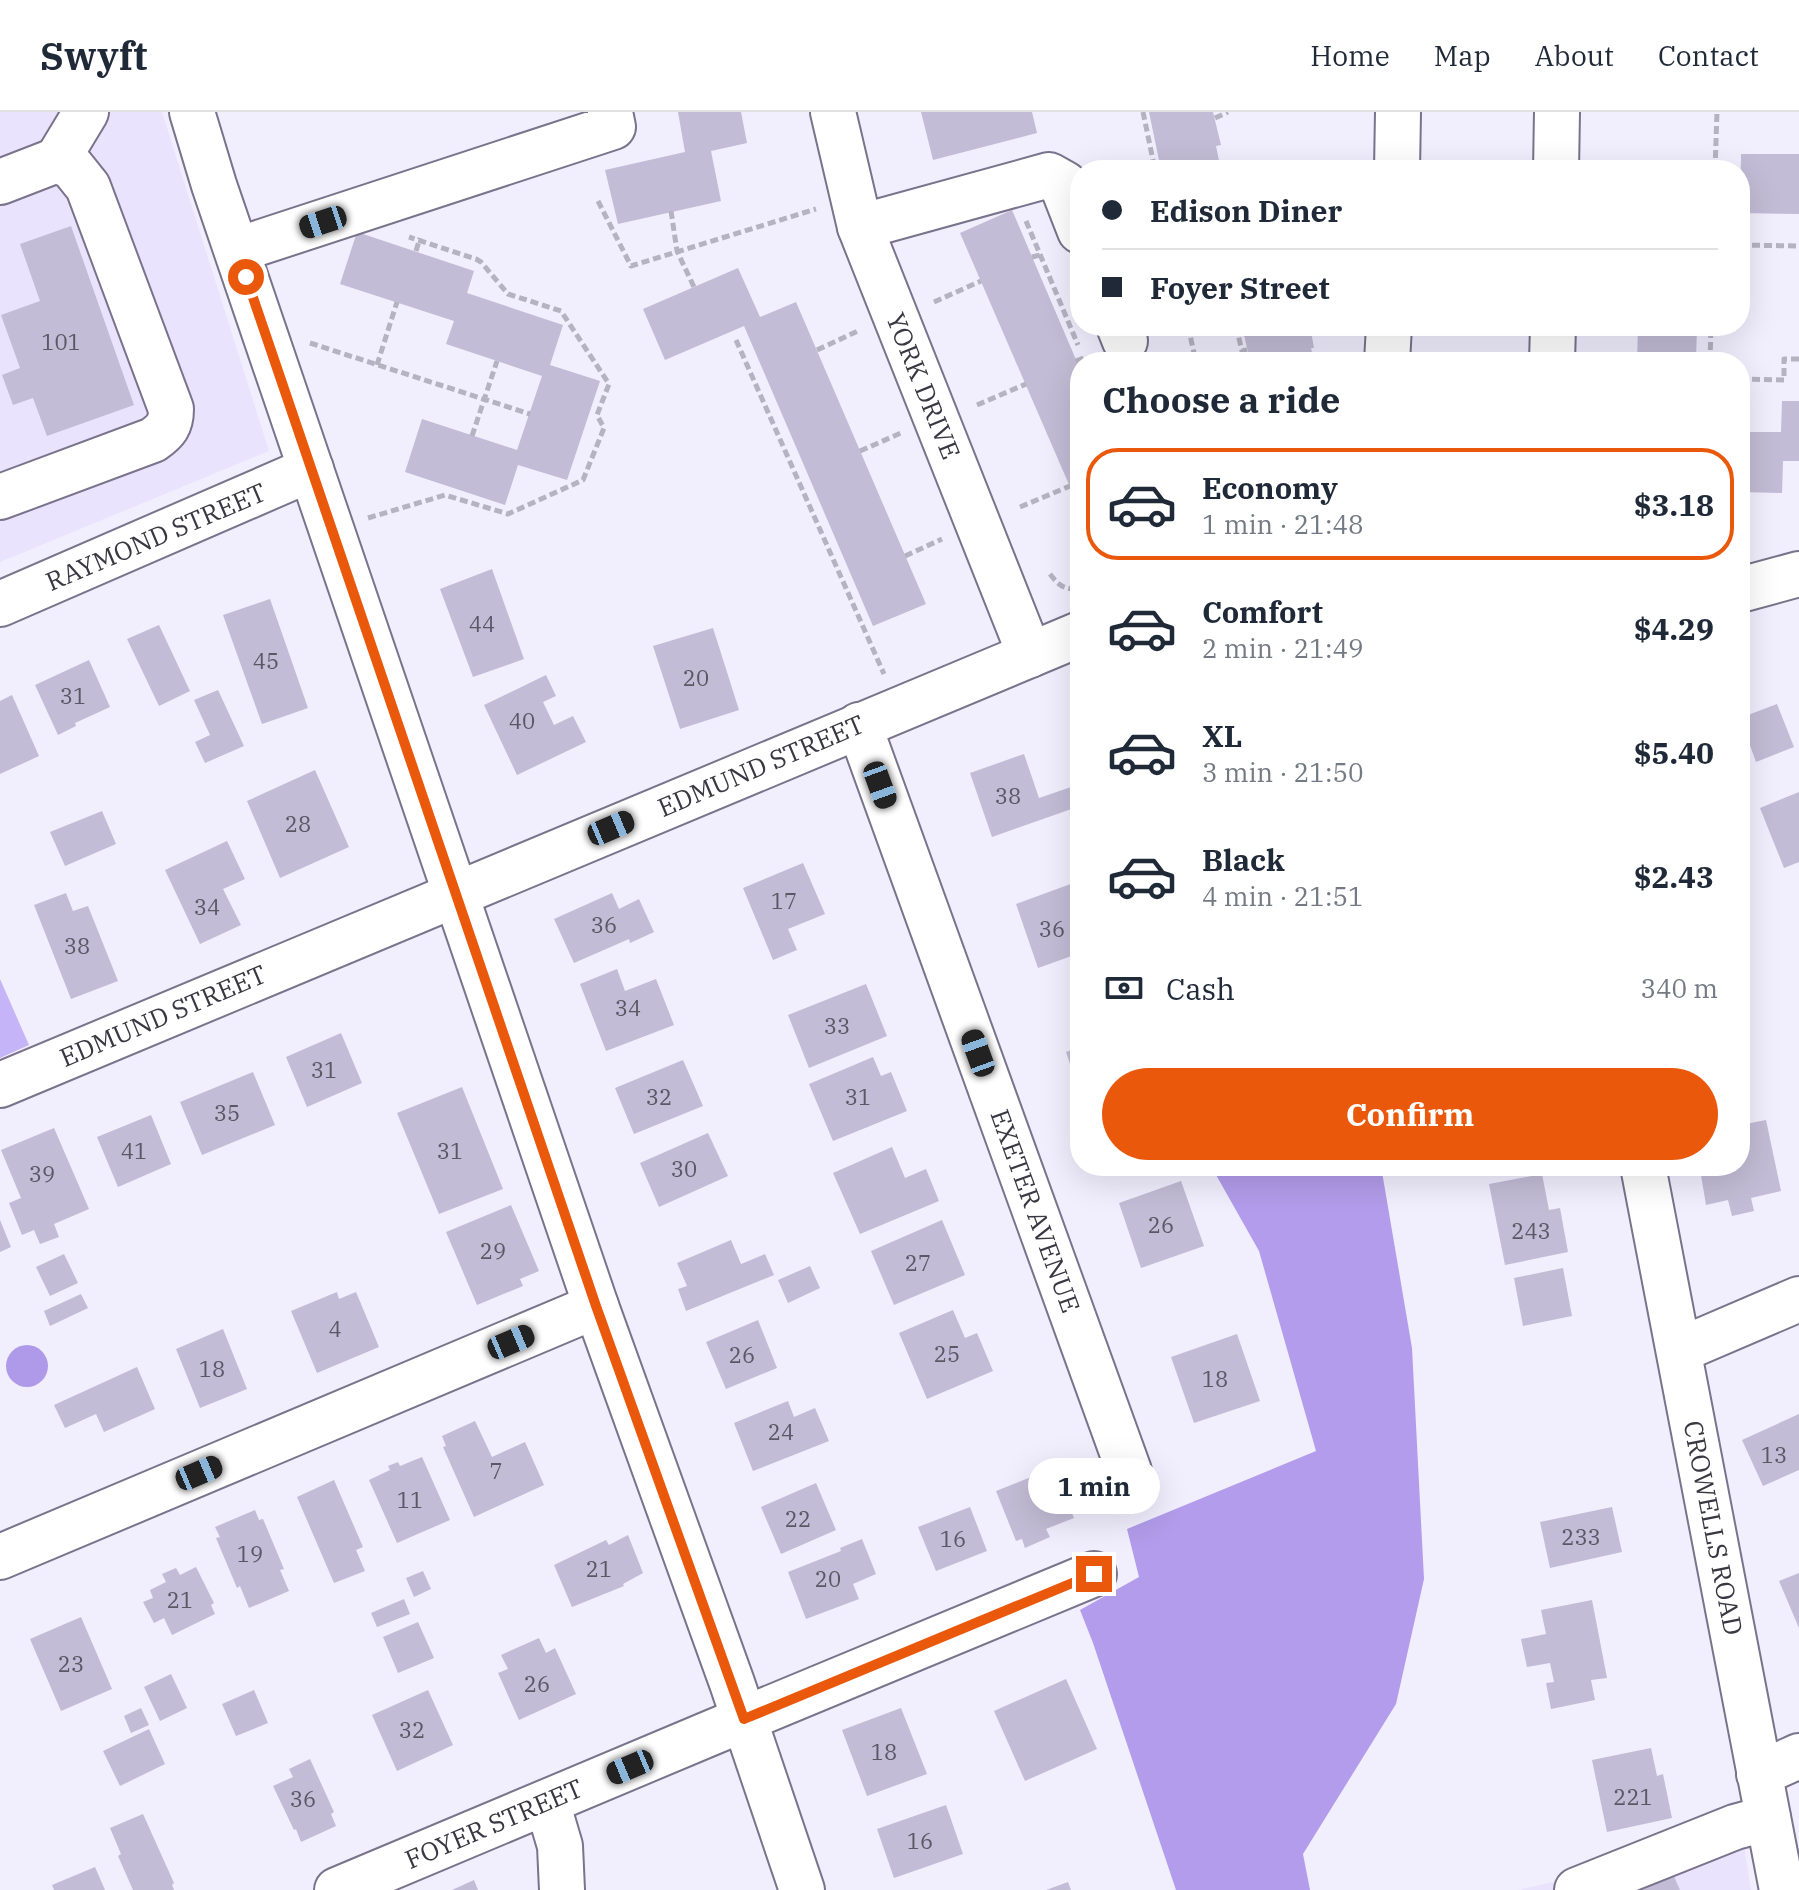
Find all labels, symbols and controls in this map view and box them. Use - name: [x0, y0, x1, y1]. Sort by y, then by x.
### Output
- text: Swyft: [40, 31, 148, 80]
- text: Home: [1310, 37, 1390, 74]
- text: Map: [1434, 37, 1491, 74]
- text: About: [1535, 37, 1614, 74]
- text: Contact: [1658, 37, 1759, 74]
- text: Edison Diner: [1150, 191, 1342, 230]
- car: [296, 203, 350, 241]
- route start: [228, 259, 264, 295]
- text: Foyer Street: [1150, 268, 1330, 307]
- street label: YORK DRIVE: [879, 307, 969, 464]
- house number: 101: [41, 327, 81, 356]
- text: Choose a ride: [1102, 376, 1341, 423]
- icon: car: [1106, 468, 1178, 540]
- text: Economy: [1202, 468, 1338, 507]
- street label: RAYMOND STREET: [40, 474, 271, 598]
- text: $3.18: [1634, 485, 1714, 524]
- text: 1 min · 21:48: [1202, 507, 1364, 541]
- icon: car: [1106, 592, 1178, 664]
- text: Comfort: [1202, 592, 1323, 631]
- house number: 44: [469, 609, 495, 638]
- text: $4.29: [1634, 609, 1714, 648]
- text: 2 min · 21:49: [1202, 631, 1364, 665]
- house number: 45: [253, 646, 279, 675]
- house number: 20: [683, 663, 709, 692]
- house number: 31: [60, 681, 86, 710]
- house number: 40: [509, 706, 535, 735]
- street label: EDMUND STREET: [652, 706, 869, 824]
- icon: car: [1106, 716, 1178, 788]
- text: XL: [1202, 716, 1242, 755]
- text: $5.40: [1634, 733, 1714, 772]
- text: 3 min · 21:50: [1202, 755, 1364, 789]
- car: [861, 758, 899, 812]
- house number: 38: [995, 781, 1021, 810]
- car: [584, 808, 638, 848]
- house number: 28: [285, 809, 311, 838]
- icon: car: [1106, 840, 1178, 912]
- text: Black: [1202, 840, 1285, 879]
- text: $2.43: [1634, 857, 1714, 896]
- text: 4 min · 21:51: [1202, 879, 1364, 913]
- house number: 17: [771, 886, 797, 915]
- house number: 34: [194, 892, 220, 921]
- house number: 36: [591, 910, 617, 939]
- house number: 36: [1039, 914, 1065, 943]
- house number: 38: [64, 931, 90, 960]
- street label: EDMUND STREET: [54, 956, 271, 1074]
- icon: cash: [1102, 966, 1146, 1010]
- text: Cash: [1166, 969, 1235, 1008]
- text: 340 m: [1640, 971, 1718, 1005]
- house number: 34: [615, 993, 641, 1022]
- house number: 33: [824, 1011, 850, 1040]
- car: [959, 1026, 997, 1080]
- house number: 31: [311, 1055, 337, 1084]
- button: Confirm: [1102, 1068, 1718, 1160]
- house number: 32: [646, 1082, 672, 1111]
- house number: 31: [845, 1082, 871, 1111]
- house number: 35: [214, 1098, 240, 1127]
- street label: EXETER AVENUE: [983, 1104, 1089, 1317]
- house number: 41: [121, 1136, 147, 1165]
- house number: 31: [437, 1136, 463, 1165]
- house number: 30: [671, 1154, 697, 1183]
- house number: 39: [29, 1159, 55, 1188]
- house number: 26: [1148, 1210, 1174, 1239]
- house number: 243: [1511, 1216, 1551, 1245]
- house number: 29: [480, 1236, 506, 1265]
- house number: 27: [905, 1248, 931, 1277]
- house number: 4: [328, 1314, 342, 1343]
- car: [484, 1322, 538, 1362]
- house number: 25: [934, 1339, 960, 1368]
- house number: 26: [729, 1340, 755, 1369]
- house number: 18: [199, 1354, 225, 1383]
- house number: 18: [1202, 1364, 1228, 1393]
- house number: 24: [768, 1417, 794, 1446]
- street label: CROWELLS ROAD: [1677, 1418, 1751, 1638]
- house number: 13: [1761, 1440, 1787, 1469]
- car: [172, 1453, 226, 1493]
- house number: 7: [489, 1456, 503, 1485]
- callout: 1 min: [1028, 1458, 1160, 1514]
- text: 1 min: [1058, 1469, 1130, 1503]
- house number: 11: [397, 1485, 423, 1514]
- house number: 22: [785, 1504, 811, 1533]
- house number: 233: [1561, 1522, 1601, 1551]
- house number: 16: [940, 1524, 966, 1553]
- house number: 19: [237, 1539, 263, 1568]
- house number: 21: [586, 1554, 612, 1583]
- route end: [1076, 1556, 1112, 1592]
- house number: 20: [815, 1564, 841, 1593]
- house number: 21: [167, 1585, 193, 1614]
- house number: 23: [58, 1649, 84, 1678]
- house number: 26: [524, 1669, 550, 1698]
- house number: 32: [399, 1715, 425, 1744]
- house number: 18: [871, 1737, 897, 1766]
- car: [603, 1747, 657, 1787]
- street label: FOYER STREET: [400, 1770, 588, 1876]
- house number: 221: [1613, 1782, 1653, 1811]
- house number: 36: [290, 1784, 316, 1813]
- house number: 16: [907, 1826, 933, 1855]

